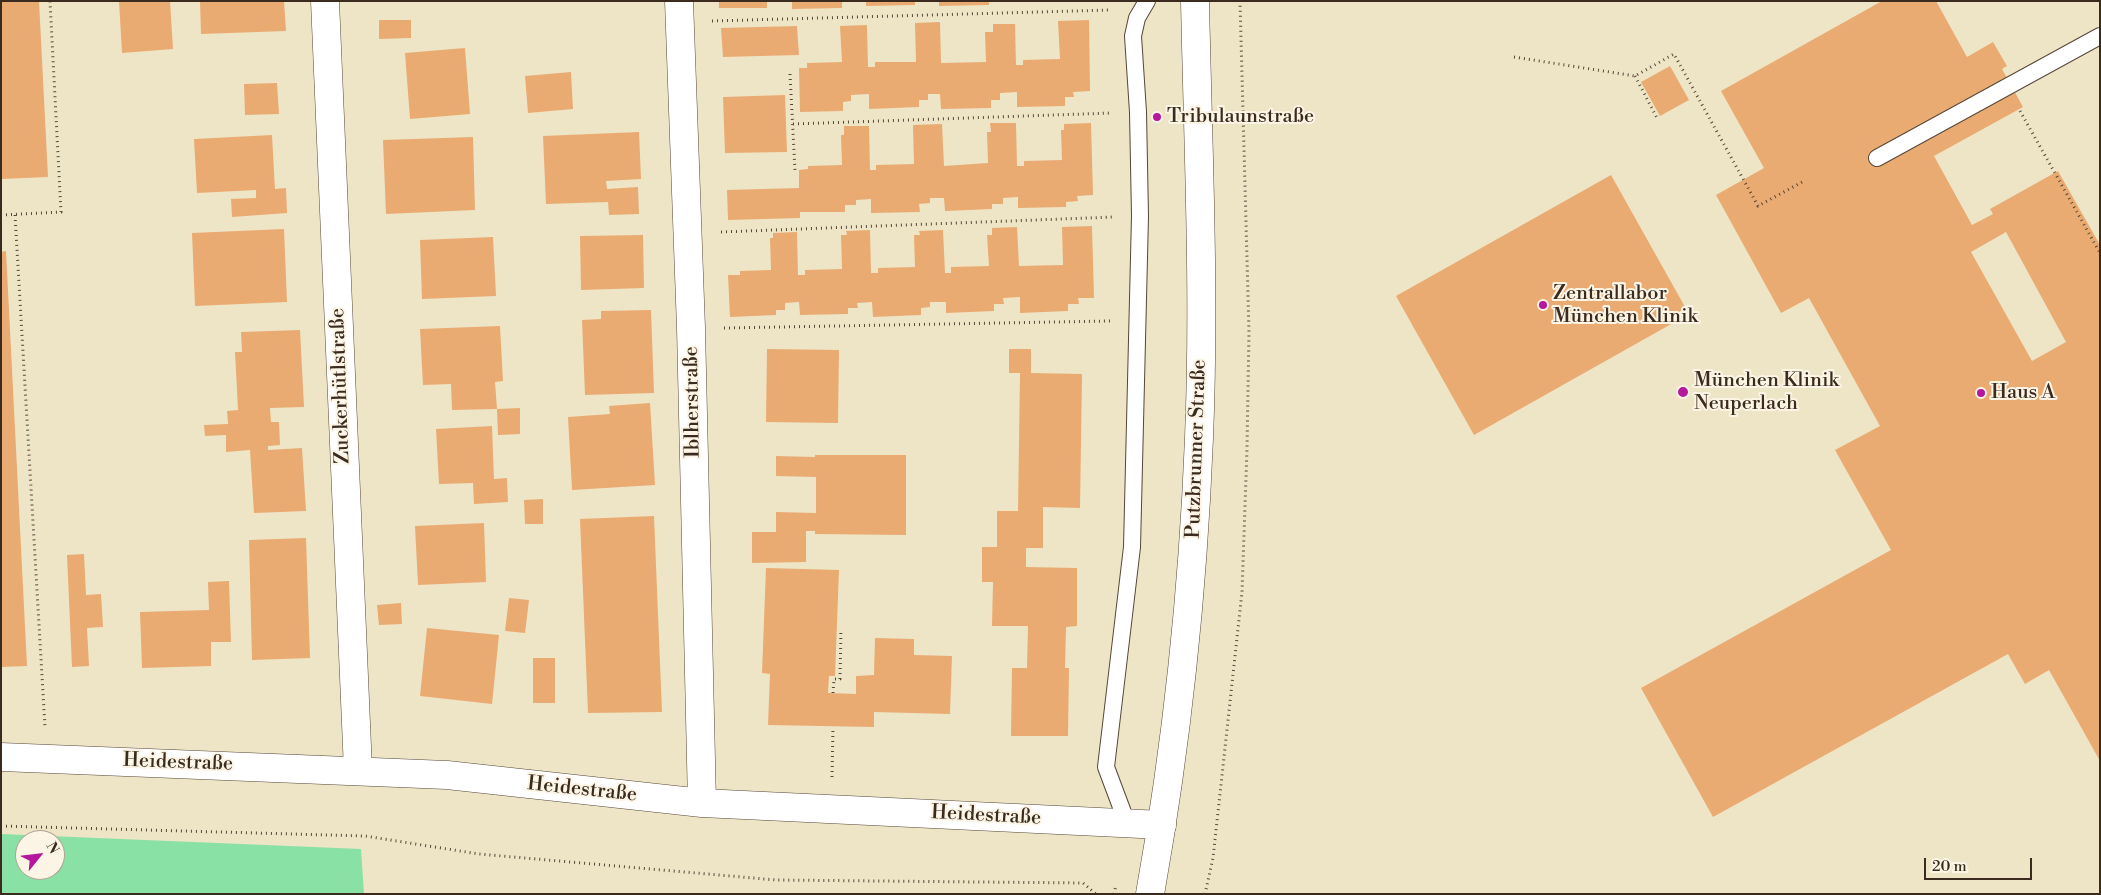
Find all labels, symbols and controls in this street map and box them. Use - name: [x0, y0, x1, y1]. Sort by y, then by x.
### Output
- place label: Tribulaunstraße: [1167, 105, 1314, 129]
- marker: Tribulaunstraße: [1151, 111, 1163, 123]
- place label: Zentrallabor München Klinik: [1553, 282, 1698, 329]
- marker: Zentrallabor München Klinik: [1537, 299, 1549, 311]
- street label: Zuckerhütlstraße: [326, 308, 356, 464]
- street label: Iblherstraße: [680, 346, 706, 458]
- street label: Putzbrunner Straße: [1182, 359, 1212, 539]
- place label: München Klinik Neuperlach: [1694, 369, 1839, 416]
- place label: Haus A: [1991, 381, 2055, 405]
- marker: München Klinik Neuperlach: [1676, 385, 1690, 399]
- marker: Haus A: [1975, 387, 1987, 399]
- street label: Heidestraße: [123, 749, 233, 777]
- street label: Heidestraße: [526, 772, 638, 808]
- street label: Heidestraße: [930, 801, 1042, 831]
- north arrow: [15, 830, 65, 880]
- text: N: [42, 839, 63, 857]
- scale bar: [1926, 848, 2034, 880]
- text: 20 m: [1932, 857, 1967, 876]

